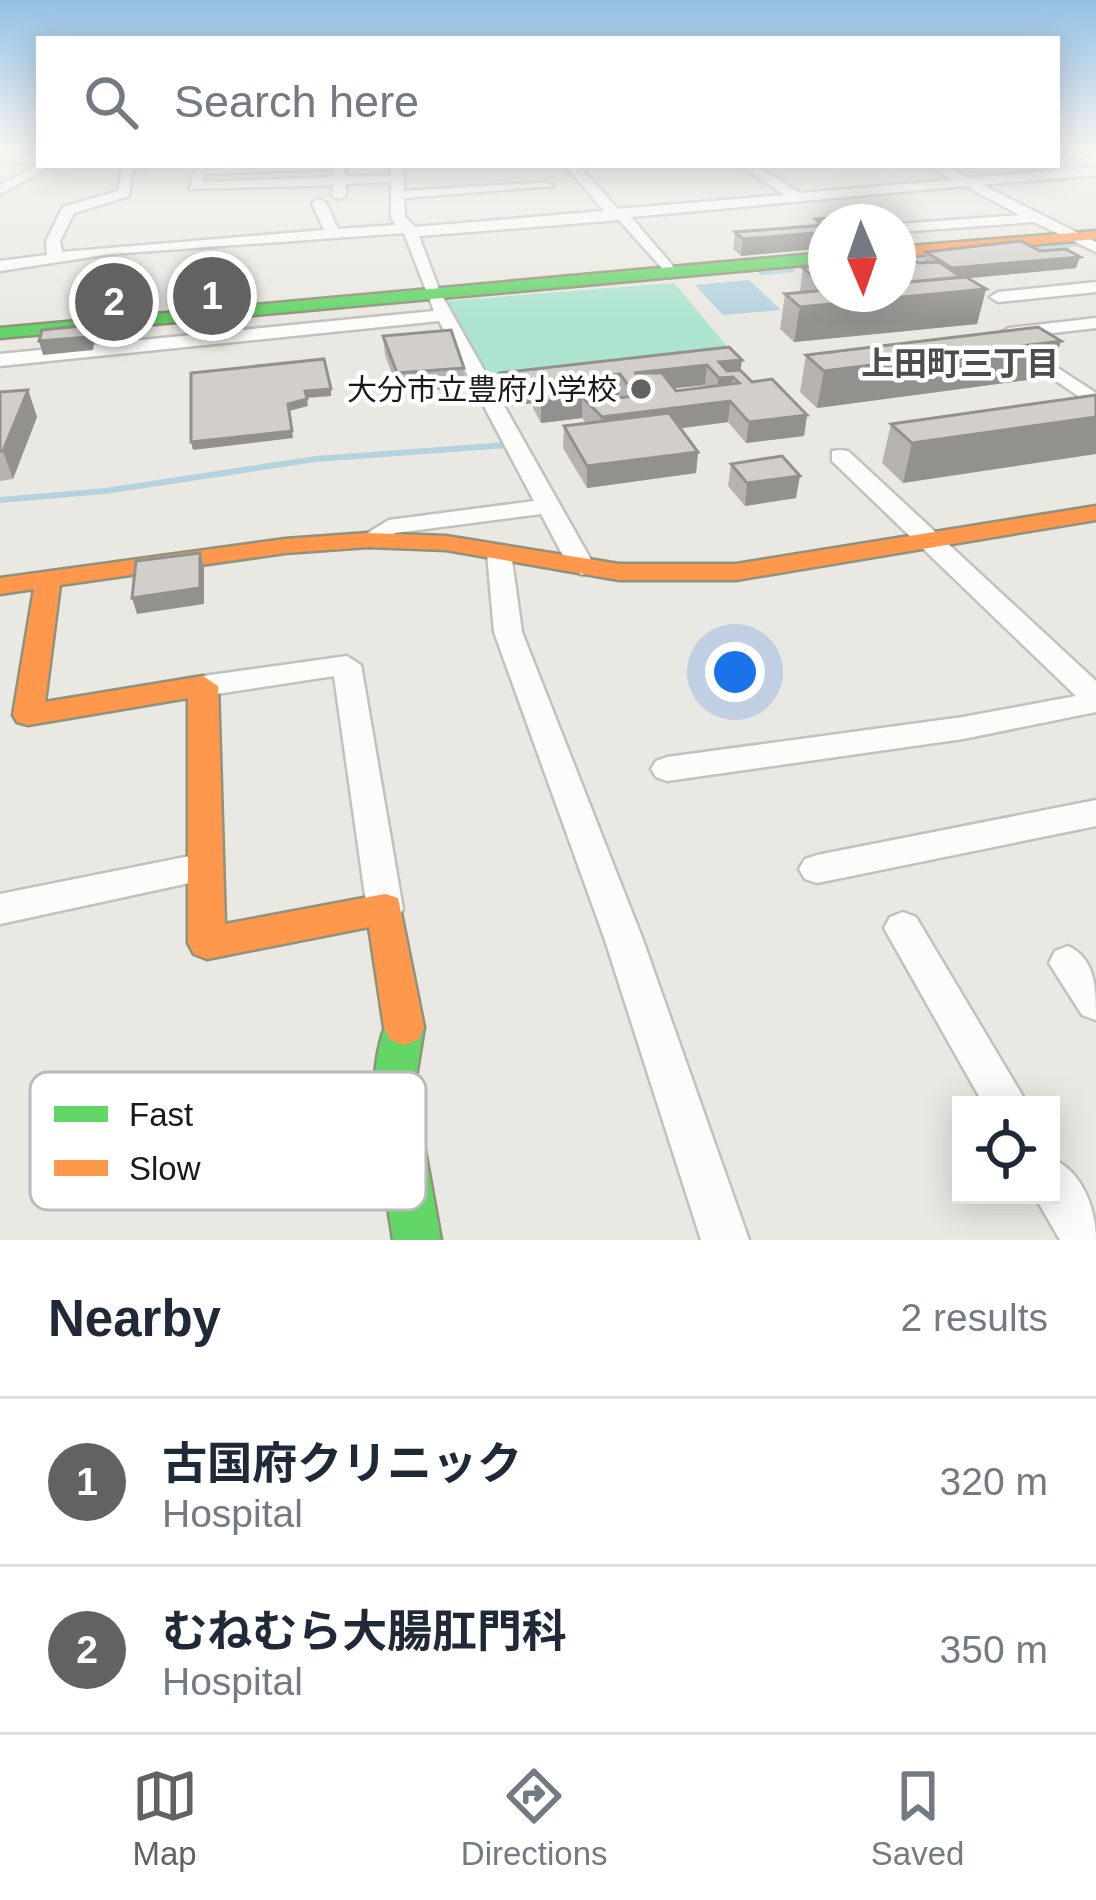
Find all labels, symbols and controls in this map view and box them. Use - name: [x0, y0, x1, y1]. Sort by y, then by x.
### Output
- search box: [36, 36, 1060, 168]
- icon: search: [78, 69, 144, 135]
- text: Search here: [174, 76, 419, 127]
- north arrow: [808, 204, 916, 312]
- pin: 1: [173, 251, 251, 341]
- pin: 2: [75, 257, 153, 347]
- district label: 上田町三丁目: [861, 345, 1059, 382]
- place label: 大分市立豊府小学校: [347, 373, 617, 406]
- marker: 大分市立豊府小学校: [628, 376, 654, 402]
- your location: [705, 642, 765, 702]
- legend: [30, 1072, 426, 1210]
- text: Fast: [129, 1096, 193, 1133]
- map controls: [952, 1096, 1060, 1204]
- button: locate: [952, 1096, 1060, 1204]
- text: Slow: [129, 1150, 201, 1187]
- text: Nearby: [48, 1290, 221, 1347]
- text: 2 results: [901, 1296, 1048, 1339]
- text: 古国府クリニック: [162, 1438, 522, 1489]
- text: 1: [76, 1460, 98, 1503]
- text: 320 m: [940, 1460, 1048, 1503]
- text: Hospital: [162, 1492, 303, 1535]
- text: むねむら大腸肛門科: [162, 1606, 567, 1657]
- text: 2: [76, 1628, 98, 1671]
- text: 350 m: [940, 1628, 1048, 1671]
- text: Hospital: [162, 1660, 303, 1703]
- tab: Map: [132, 1763, 198, 1873]
- tab: Directions: [461, 1763, 608, 1873]
- tab: Saved: [871, 1763, 964, 1873]

